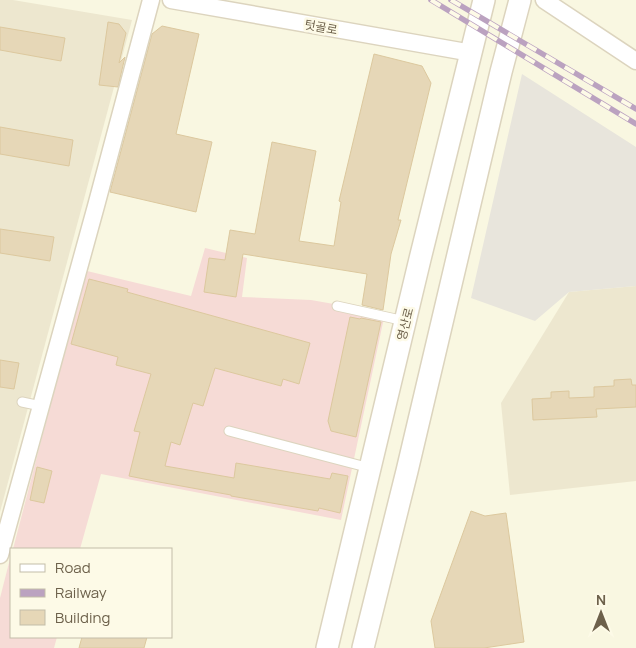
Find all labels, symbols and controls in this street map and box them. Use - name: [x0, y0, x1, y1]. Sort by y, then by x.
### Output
- street label: 텃골로: [303, 16, 339, 38]
- street label: 영산로: [393, 306, 417, 342]
- legend: [10, 548, 172, 638]
- text: Road: [55, 557, 91, 578]
- text: Railway: [55, 582, 107, 603]
- north arrow: [576, 588, 626, 638]
- text: N: [596, 590, 606, 609]
- text: Building: [55, 607, 110, 628]

